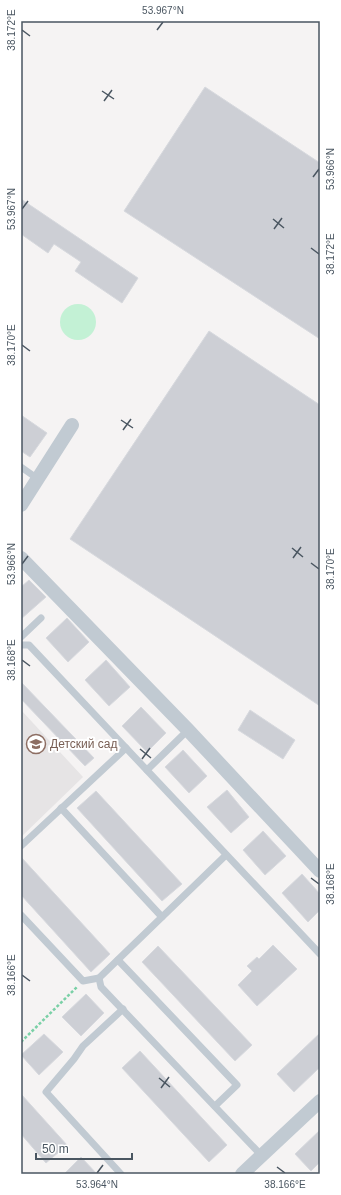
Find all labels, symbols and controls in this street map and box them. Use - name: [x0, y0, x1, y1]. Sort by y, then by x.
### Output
- text: 53.967°N: [142, 5, 184, 16]
- text: 38.172°E: [6, 9, 17, 51]
- text: 53.966°N: [325, 148, 336, 190]
- text: 53.967°N: [6, 188, 17, 230]
- text: 38.172°E: [325, 233, 336, 275]
- text: 38.170°E: [6, 324, 17, 366]
- text: 53.966°N: [6, 543, 17, 585]
- text: 38.170°E: [325, 548, 336, 590]
- text: 38.168°E: [6, 639, 17, 681]
- school or university icon: Детский сад: [25, 733, 47, 755]
- place label: Детский сад: [50, 737, 117, 751]
- text: 38.168°E: [325, 863, 336, 905]
- text: 38.166°E: [6, 954, 17, 996]
- scale bar: [36, 1135, 132, 1161]
- text: 50 m: [42, 1142, 69, 1156]
- text: 53.964°N: [76, 1179, 118, 1190]
- text: 38.166°E: [264, 1179, 306, 1190]

